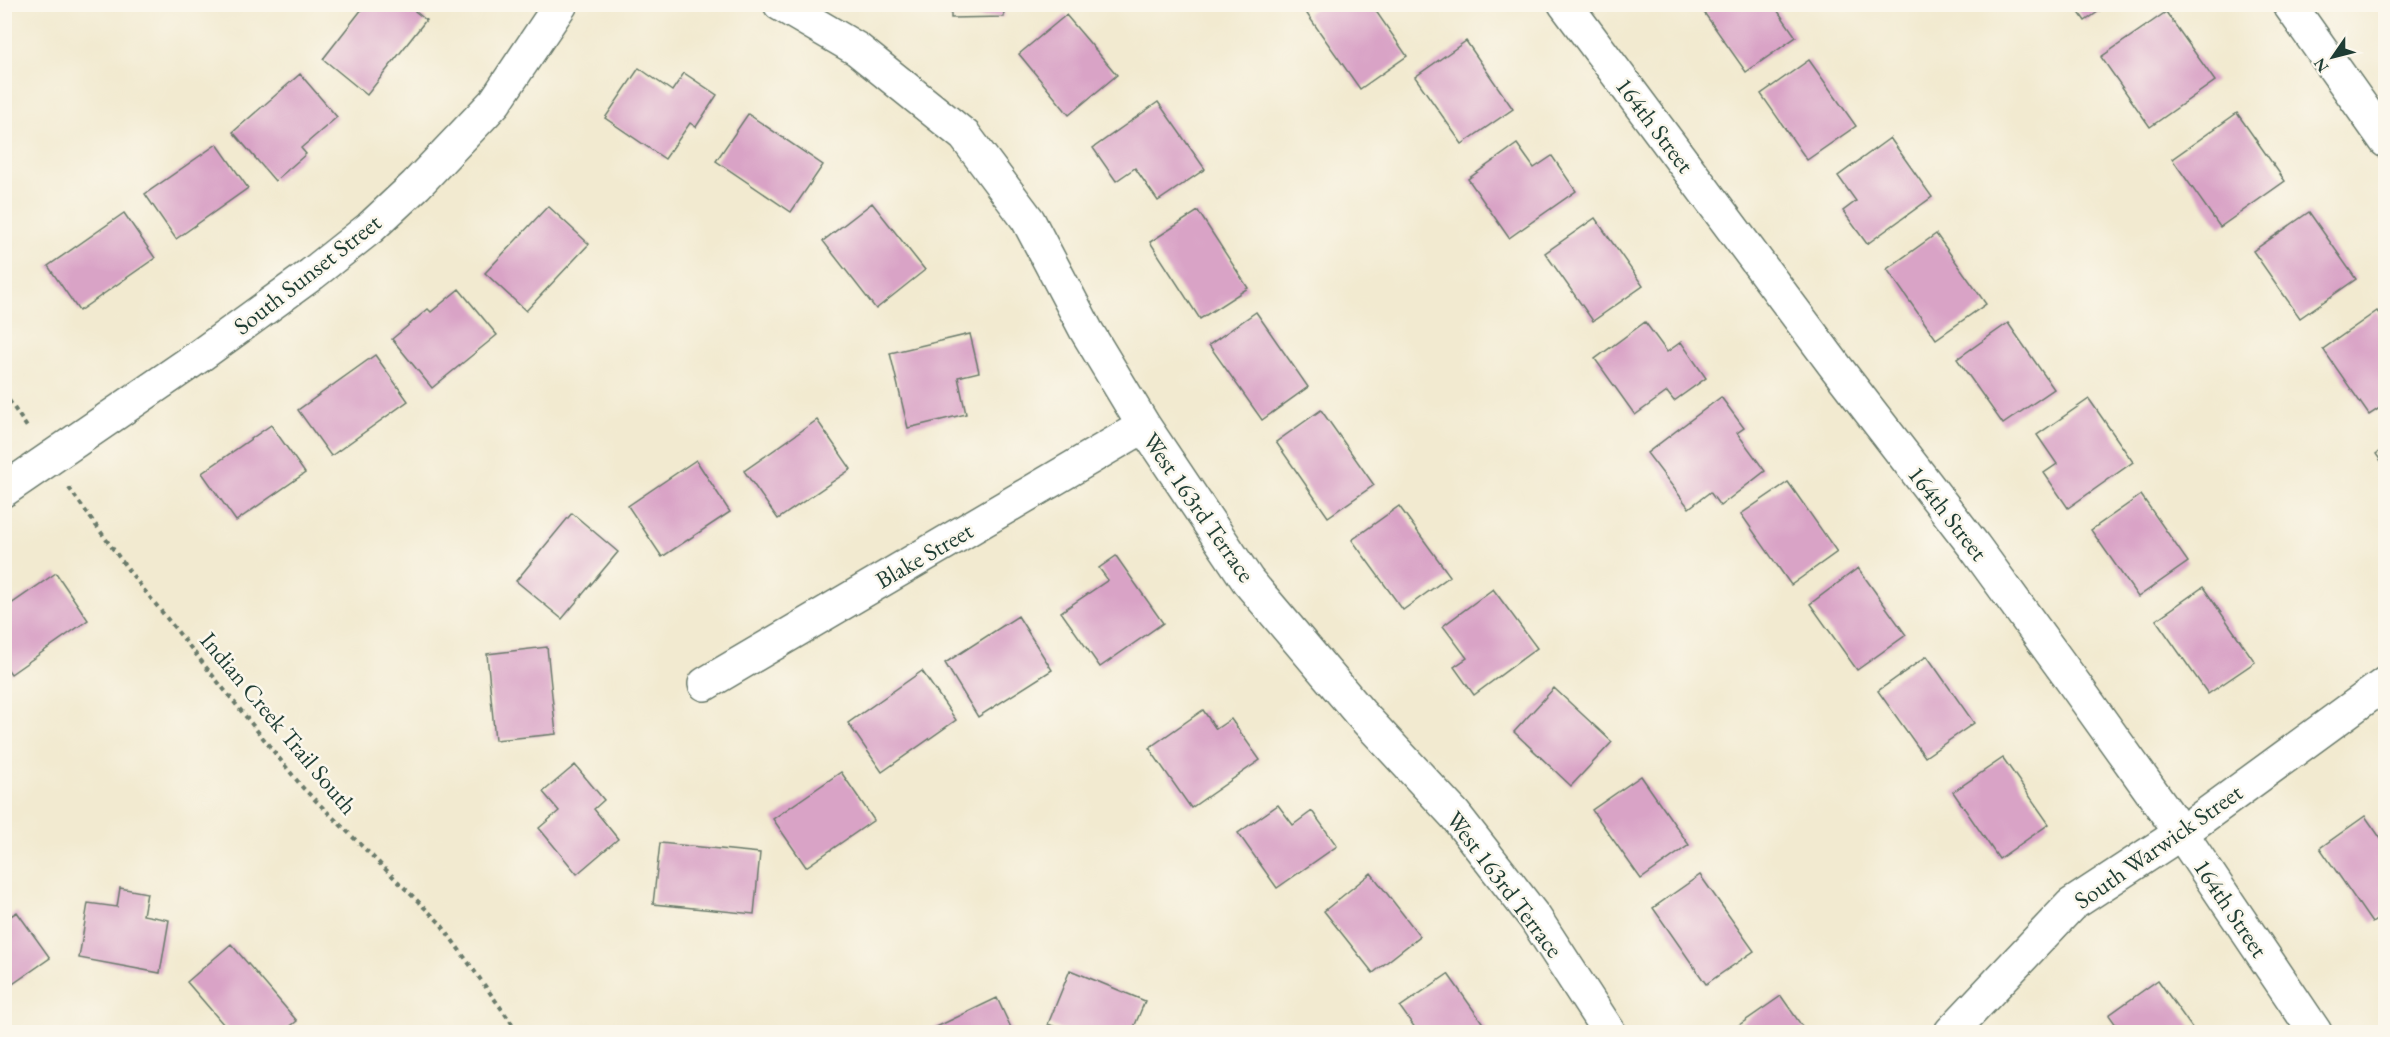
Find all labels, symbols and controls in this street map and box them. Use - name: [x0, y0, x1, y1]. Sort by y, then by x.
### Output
- north arrow: [2303, 27, 2363, 87]
- text: N: [2309, 54, 2333, 77]
- street label: 164th Street: [1609, 71, 1701, 179]
- street label: South Sunset Street: [227, 206, 387, 341]
- street label: West 163rd Terrace: [1136, 426, 1262, 588]
- street label: 164th Street: [1901, 459, 1995, 567]
- street label: Blake Street: [870, 514, 979, 595]
- street label: Indian Creek Trail South: [194, 625, 364, 821]
- street label: South Warwick Street: [2068, 776, 2249, 916]
- street label: West 163rd Terrace: [1440, 804, 1570, 964]
- street label: 164th Street: [2187, 853, 2275, 963]

